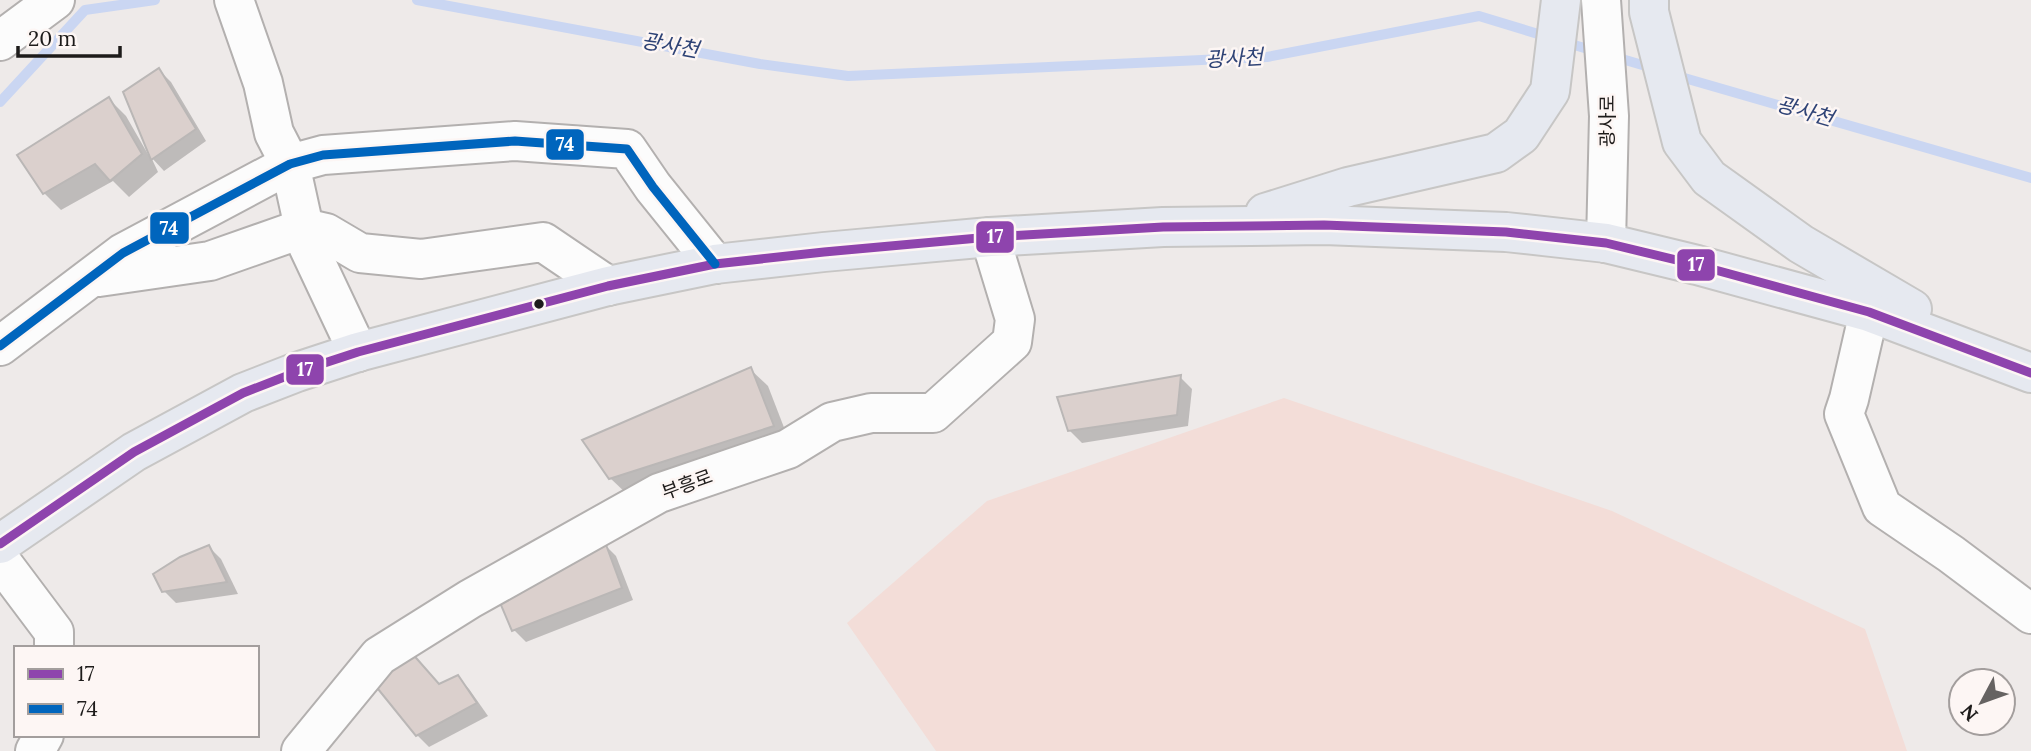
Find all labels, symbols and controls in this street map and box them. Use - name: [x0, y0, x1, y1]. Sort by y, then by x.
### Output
- scale bar: [18, 14, 119, 58]
- text: 20 m: [28, 25, 77, 52]
- water label: 광사천: [639, 27, 704, 64]
- water label: 광사천: [1204, 43, 1266, 73]
- water label: 광사천: [1773, 90, 1839, 133]
- street label: 광사로: [1595, 95, 1619, 147]
- line badge: 74: [545, 128, 585, 161]
- text: 74: [556, 132, 574, 156]
- line badge: 74: [149, 211, 190, 245]
- text: 74: [160, 216, 178, 240]
- line badge: 17: [975, 220, 1015, 254]
- text: 17: [987, 224, 1003, 248]
- line badge: 17: [1676, 248, 1716, 282]
- text: 17: [1688, 252, 1704, 276]
- unlabelled marker: [532, 297, 546, 311]
- line badge: 17: [285, 353, 325, 386]
- text: 17: [297, 357, 313, 381]
- street label: 부흥로: [658, 464, 716, 504]
- legend: [14, 646, 259, 737]
- text: 17: [77, 660, 95, 687]
- north arrow: [1947, 667, 2017, 737]
- text: 74: [77, 695, 98, 722]
- text: N: [1955, 700, 1983, 727]

